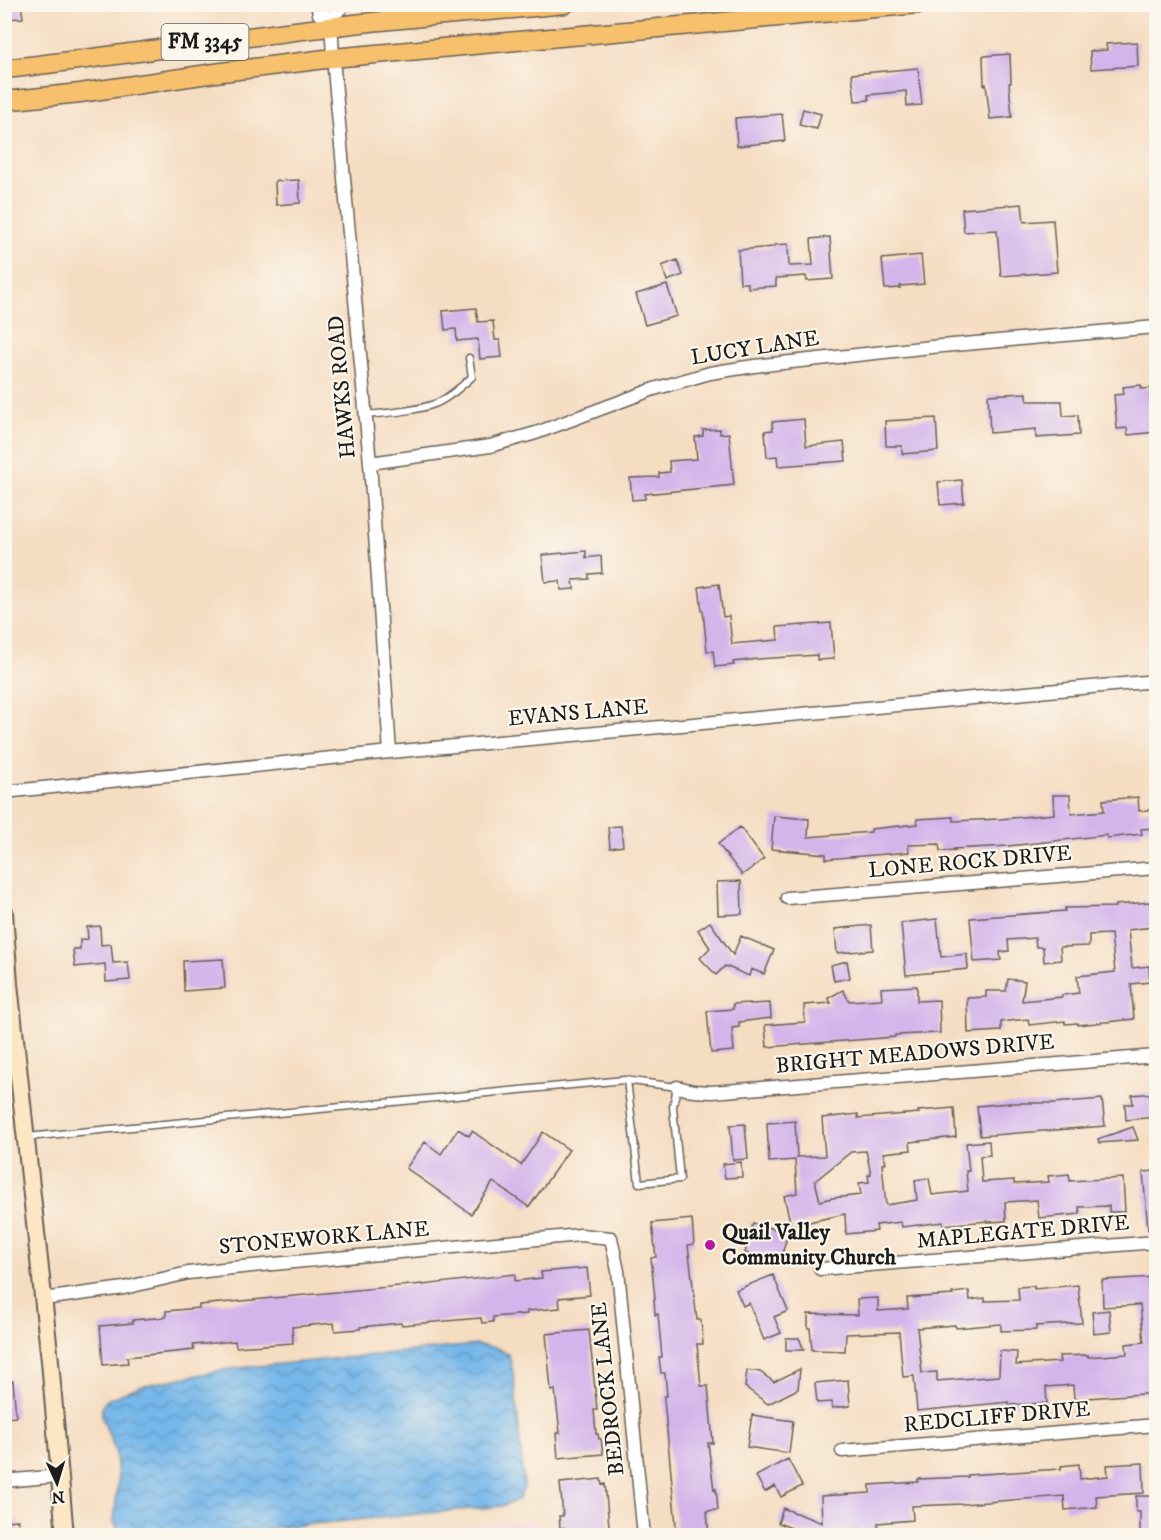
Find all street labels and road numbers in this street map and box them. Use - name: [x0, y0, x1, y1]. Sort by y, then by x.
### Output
- road number: FM 3345: [162, 24, 248, 60]
- street label: HAWKS ROAD: [322, 314, 362, 460]
- street label: LUCY LANE: [689, 325, 821, 371]
- street label: EVANS LANE: [507, 693, 649, 733]
- street label: LONE ROCK DRIVE: [867, 840, 1073, 884]
- street label: BRIGHT MEADOWS DRIVE: [775, 1028, 1055, 1080]
- street label: MAPLEGATE DRIVE: [915, 1209, 1131, 1255]
- street label: STONEWORK LANE: [218, 1215, 430, 1261]
- street label: BEDROCK LANE: [585, 1301, 631, 1477]
- street label: REDCLIFF DRIVE: [903, 1395, 1091, 1439]

